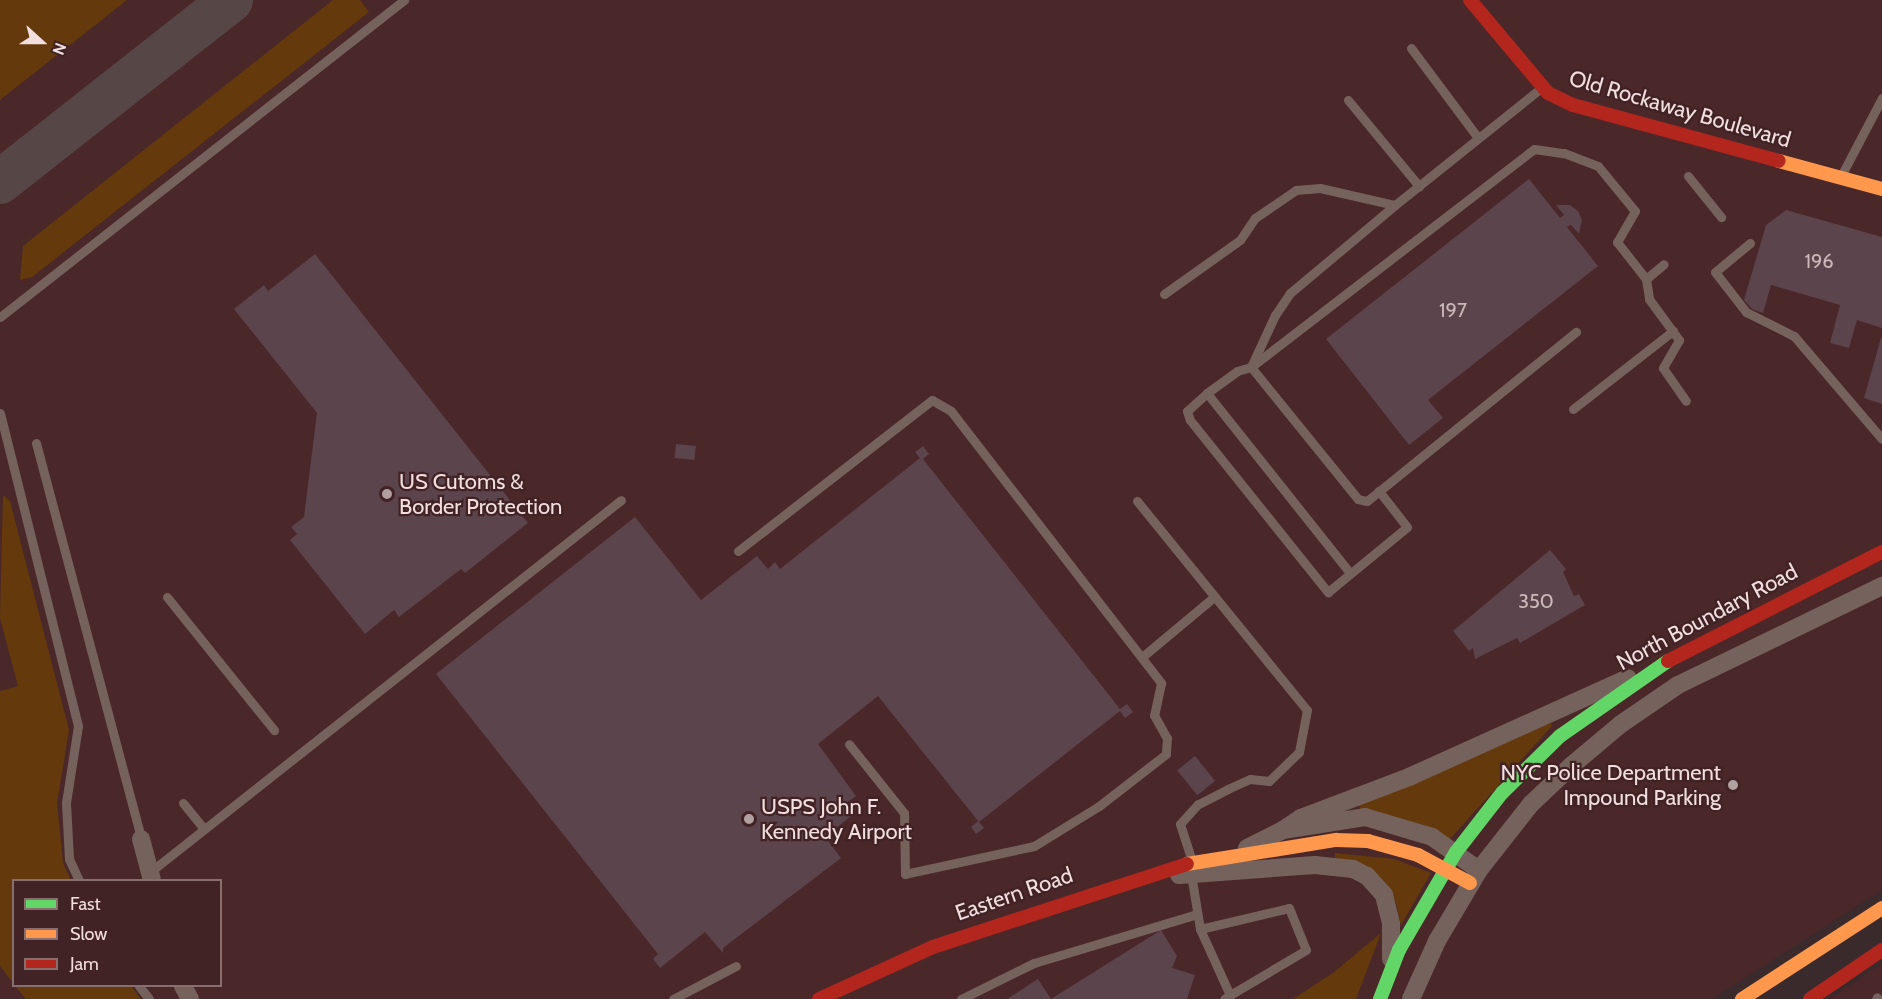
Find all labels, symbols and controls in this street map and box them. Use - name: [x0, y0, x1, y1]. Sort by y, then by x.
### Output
- north arrow: [12, 12, 72, 72]
- text: N: [48, 40, 70, 57]
- street label: Old Rockaway Boulevard: [1566, 65, 1794, 153]
- house number: 196: [1804, 249, 1834, 273]
- house number: 197: [1439, 298, 1467, 322]
- place label: US Cutoms & Border Protection: [399, 468, 562, 520]
- marker: US Cutoms & Border Protection: [380, 487, 394, 501]
- street label: North Boundary Road: [1612, 558, 1802, 676]
- house number: 350: [1518, 589, 1554, 613]
- place label: NYC Police Department Impound Parking: [1500, 759, 1721, 810]
- marker: NYC Police Department Impound Parking: [1726, 778, 1740, 792]
- place label: USPS John F. Kennedy Airport: [761, 793, 912, 844]
- marker: USPS John F. Kennedy Airport: [742, 812, 756, 826]
- street label: Eastern Road: [952, 862, 1076, 926]
- legend: [12, 879, 222, 987]
- text: Fast: [70, 893, 101, 915]
- text: Slow: [70, 923, 107, 945]
- text: Jam: [70, 953, 99, 975]

